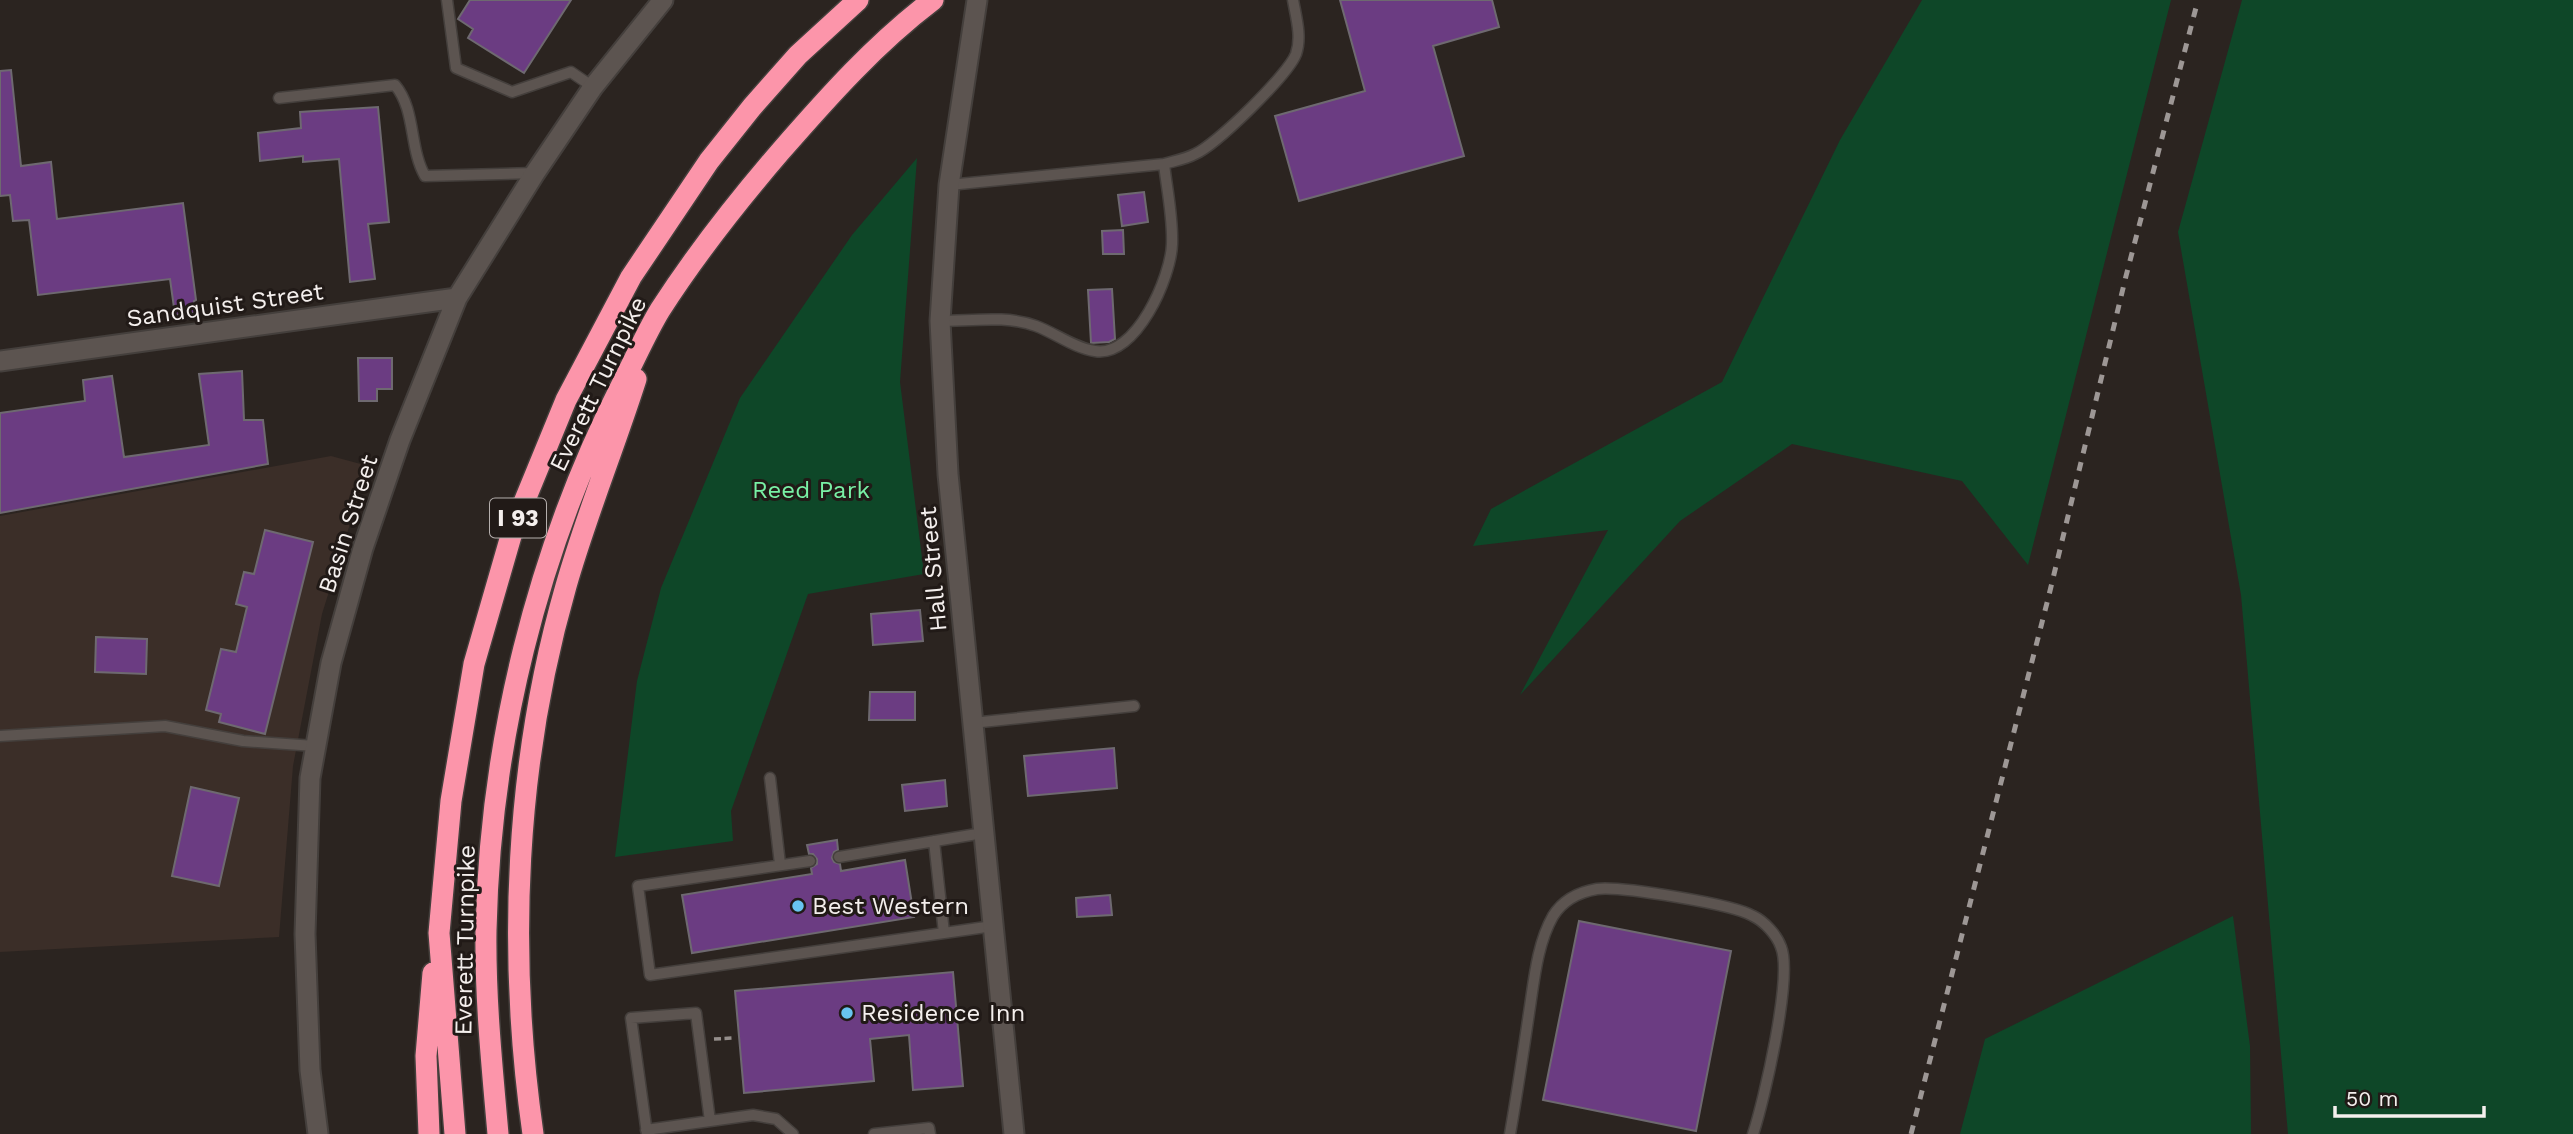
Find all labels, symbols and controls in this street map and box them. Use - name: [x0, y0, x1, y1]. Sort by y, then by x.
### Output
- street label: Sandquist Street: [125, 277, 325, 333]
- street label: Everett Turnpike: [544, 292, 652, 476]
- street label: Basin Street: [313, 451, 383, 597]
- park label: Reed Park: [752, 476, 870, 504]
- road number: I 93: [490, 498, 546, 538]
- street label: Hall Street: [914, 505, 952, 633]
- street label: Everett Turnpike: [449, 844, 481, 1036]
- place label: Best Western: [812, 892, 969, 920]
- marker: Best Western: [790, 898, 806, 914]
- place label: Residence Inn: [861, 999, 1025, 1027]
- marker: Residence Inn: [839, 1005, 855, 1021]
- scale bar: [2335, 1074, 2484, 1118]
- text: 50 m: [2346, 1086, 2398, 1111]

